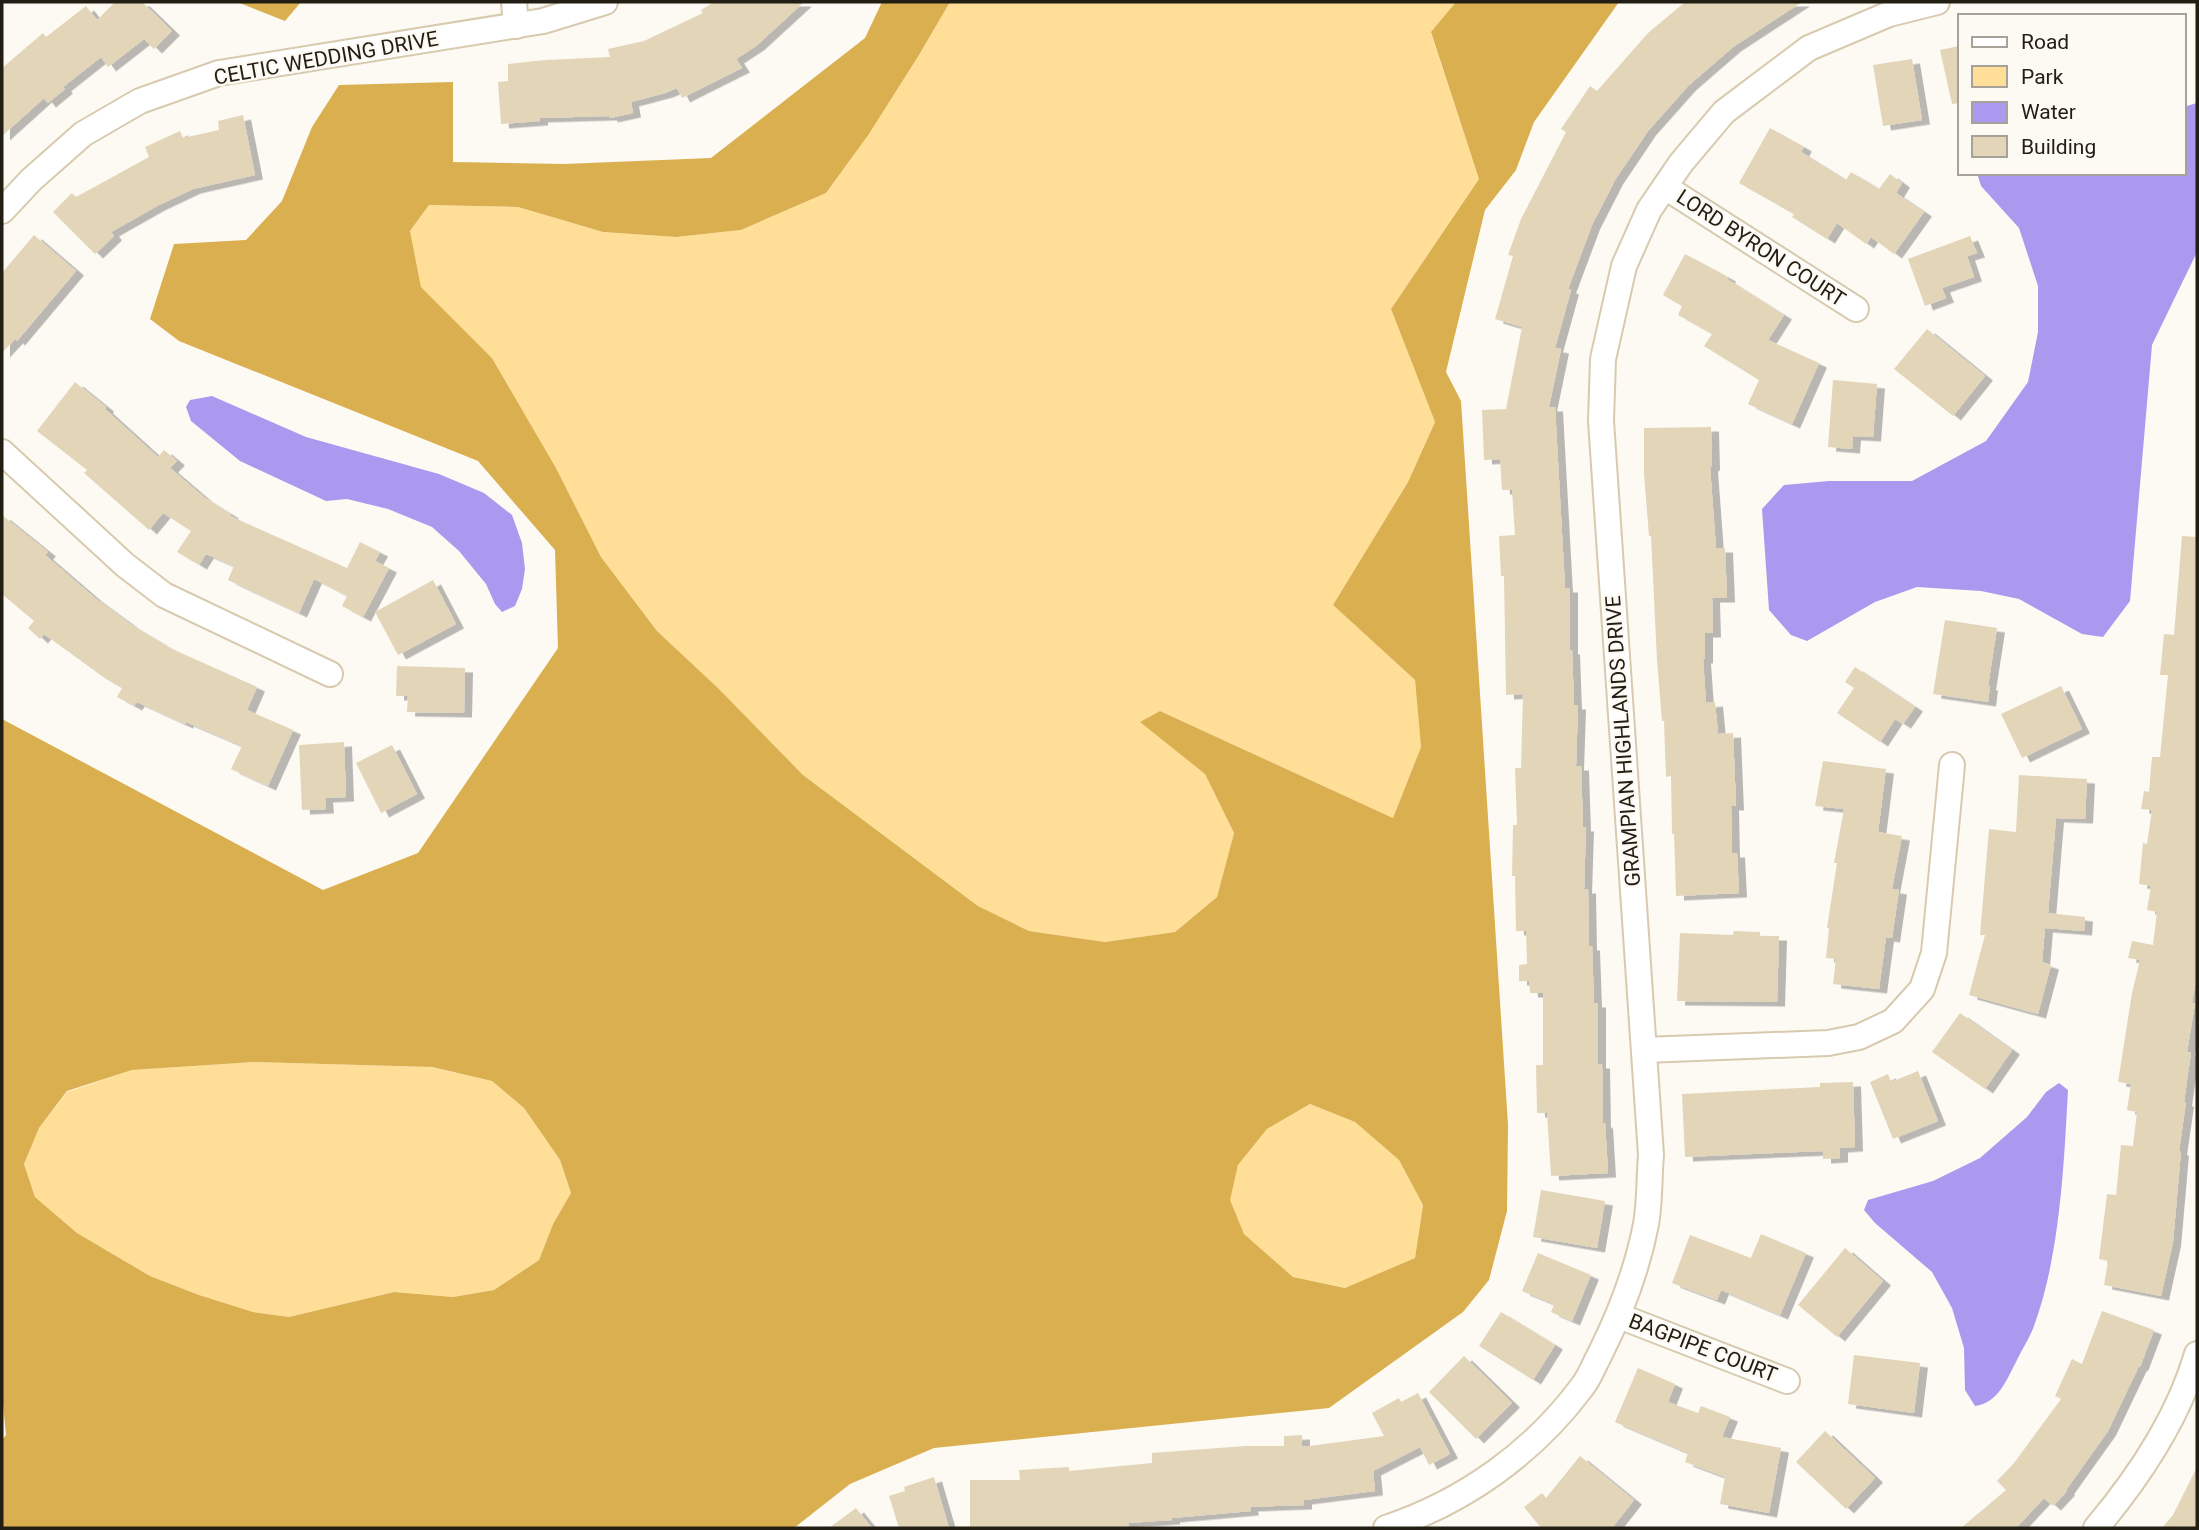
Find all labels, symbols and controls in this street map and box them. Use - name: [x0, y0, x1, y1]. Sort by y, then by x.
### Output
- legend: [1958, 14, 2185, 175]
- street label: CELTIC WEDDING DRIVE: [212, 26, 440, 90]
- text: Road: [2021, 30, 2069, 54]
- text: Park: [2021, 65, 2064, 89]
- text: Water: [2021, 100, 2076, 124]
- text: Building: [2021, 135, 2096, 159]
- street label: LORD BYRON COURT: [1672, 185, 1850, 312]
- street label: GRAMPIAN HIGHLANDS DRIVE: [1601, 595, 1645, 887]
- street label: BAGPIPE COURT: [1626, 1309, 1781, 1387]

